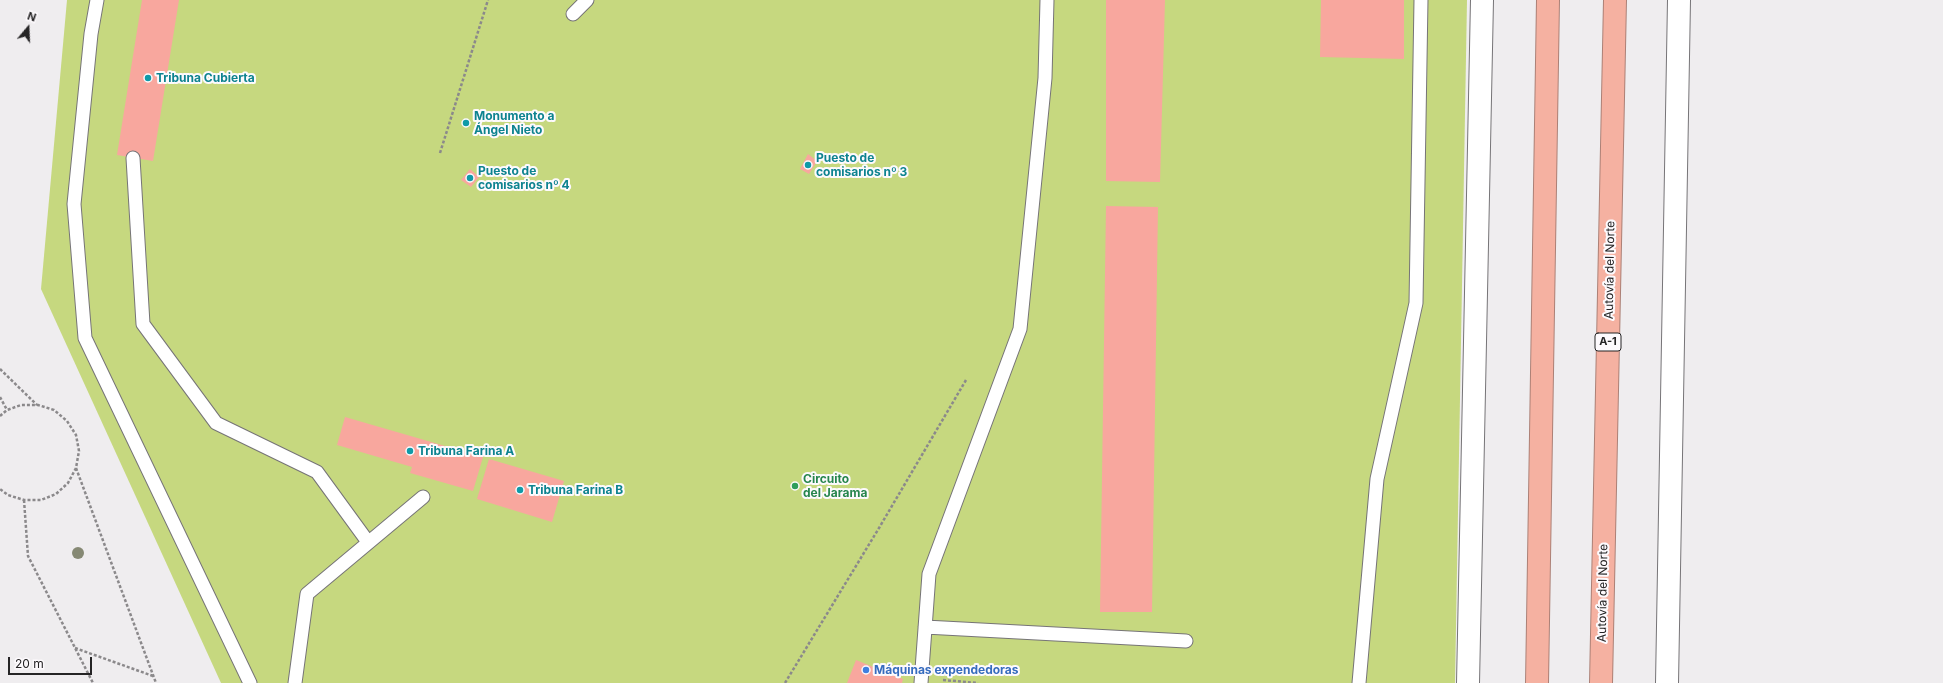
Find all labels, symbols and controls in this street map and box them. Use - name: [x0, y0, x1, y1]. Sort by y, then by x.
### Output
- north arrow: [8, 8, 48, 48]
- text: N: [26, 9, 38, 25]
- place label: Tribuna Cubierta: [156, 71, 255, 85]
- marker: Tribuna Cubierta: [143, 73, 153, 83]
- place label: Monumento a Ángel Nieto: [474, 109, 554, 137]
- marker: Monumento a Ángel Nieto: [461, 118, 471, 128]
- place label: Puesto de comisarios nº 3: [816, 151, 907, 179]
- marker: Puesto de comisarios nº 3: [803, 160, 813, 170]
- place label: Puesto de comisarios nº 4: [478, 164, 570, 192]
- marker: Puesto de comisarios nº 4: [465, 173, 475, 183]
- street label: Autovía del Norte: [1602, 221, 1618, 319]
- road number: A-1: [1595, 333, 1621, 351]
- place label: Tribuna Farina A: [418, 444, 514, 458]
- marker: Tribuna Farina A: [405, 446, 415, 456]
- place label: Circuito del Jarama: [803, 472, 867, 500]
- marker: Circuito del Jarama: [790, 481, 800, 491]
- place label: Tribuna Farina B: [528, 483, 623, 497]
- marker: Tribuna Farina B: [515, 485, 525, 495]
- street label: Autovía del Norte: [1595, 544, 1611, 642]
- scale bar: [10, 649, 94, 675]
- text: 20 m: [15, 656, 44, 671]
- place label: Máquinas expendedoras: [874, 663, 1019, 677]
- marker: Máquinas expendedoras: [861, 665, 871, 675]

